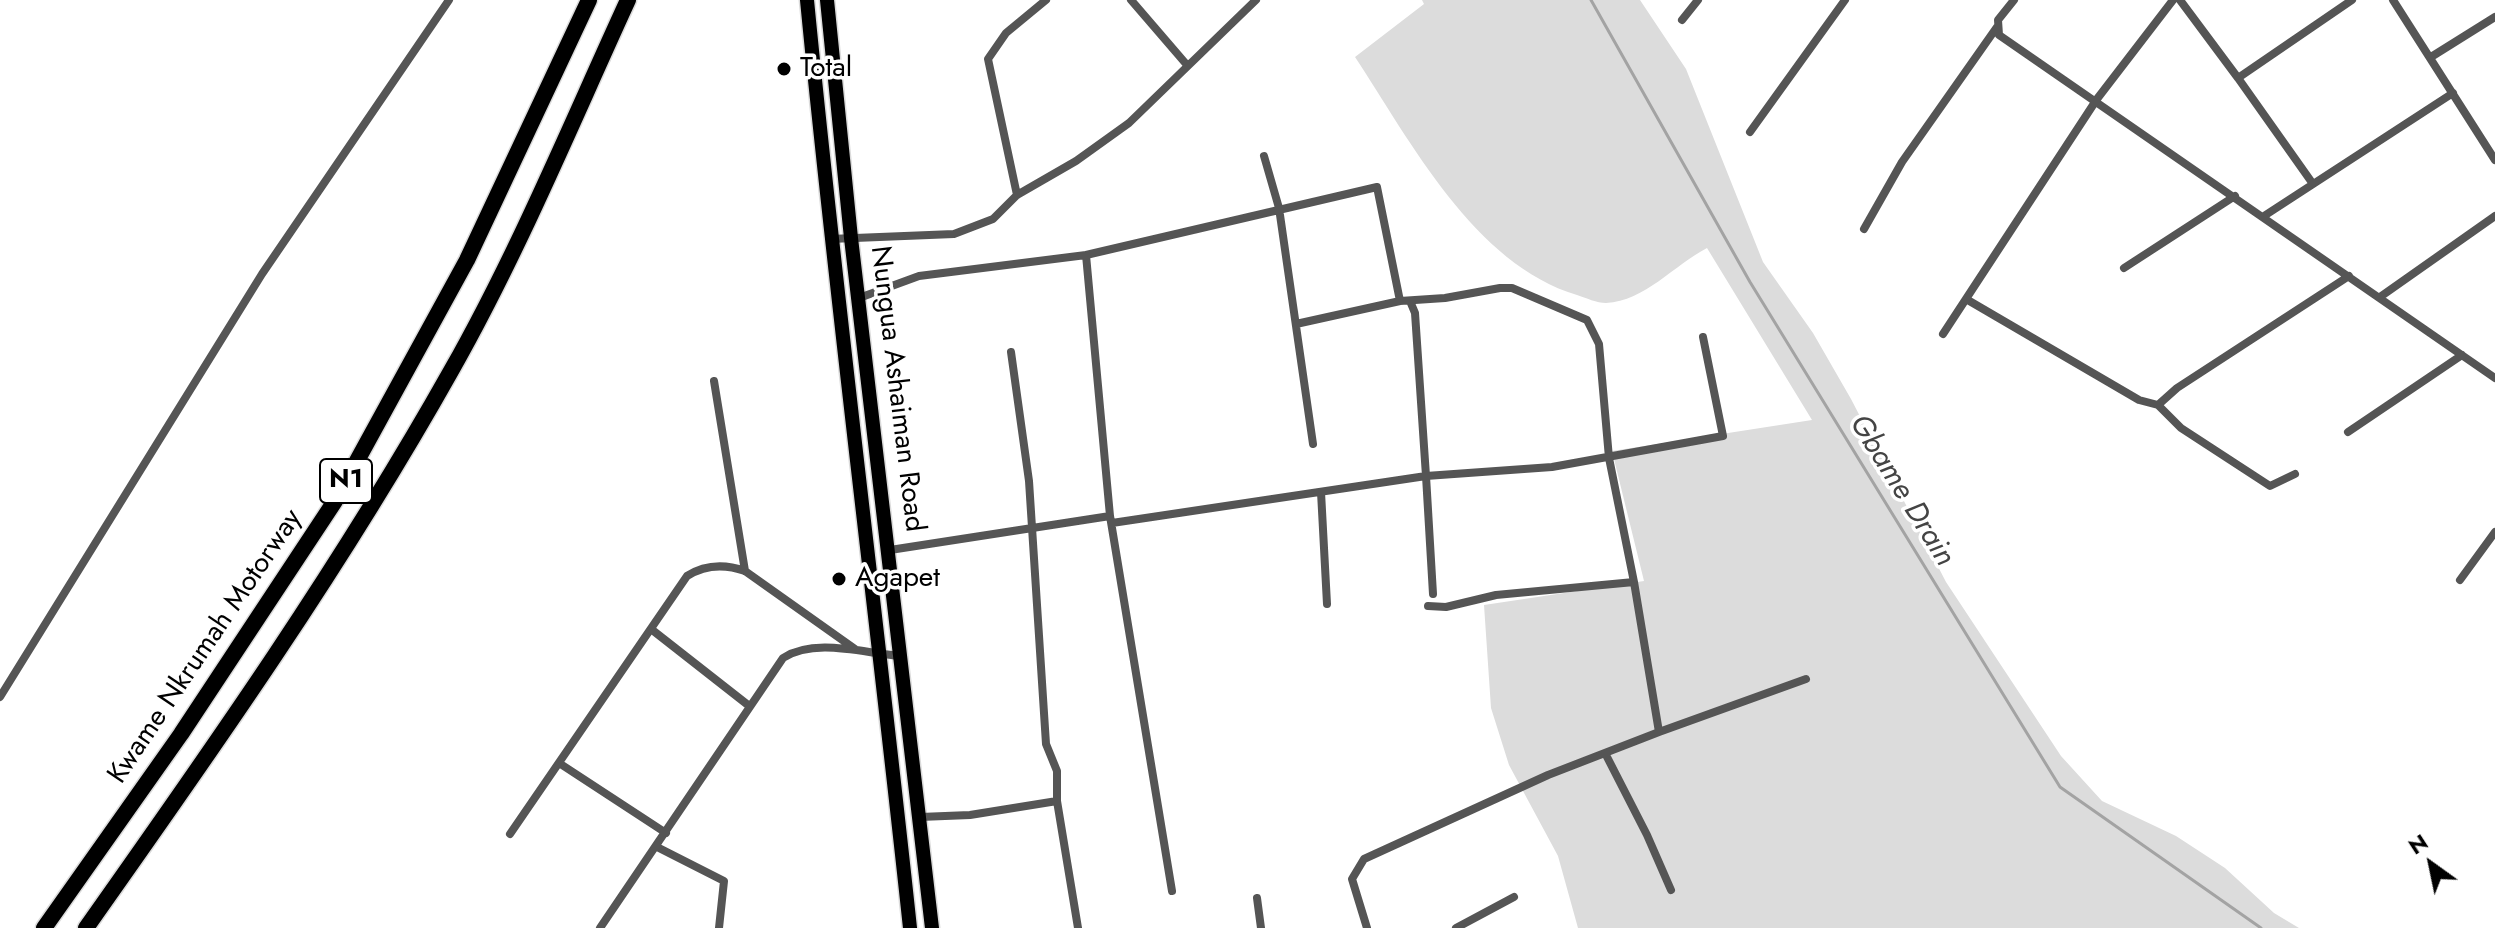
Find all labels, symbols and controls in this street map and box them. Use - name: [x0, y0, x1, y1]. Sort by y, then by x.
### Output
- place label: Total: [800, 52, 852, 86]
- marker: Total: [775, 60, 793, 78]
- street label: Nungua Ashaiman Road: [862, 244, 930, 534]
- water label: Gbame Drain: [1840, 409, 1962, 573]
- road number: N1: [320, 459, 372, 503]
- street label: Kwame Nkrumah Motorway: [102, 504, 310, 790]
- place label: Agapet: [855, 562, 940, 596]
- marker: Agapet: [830, 570, 848, 588]
- north arrow: [2391, 824, 2471, 904]
- text: N: [2402, 826, 2434, 862]

